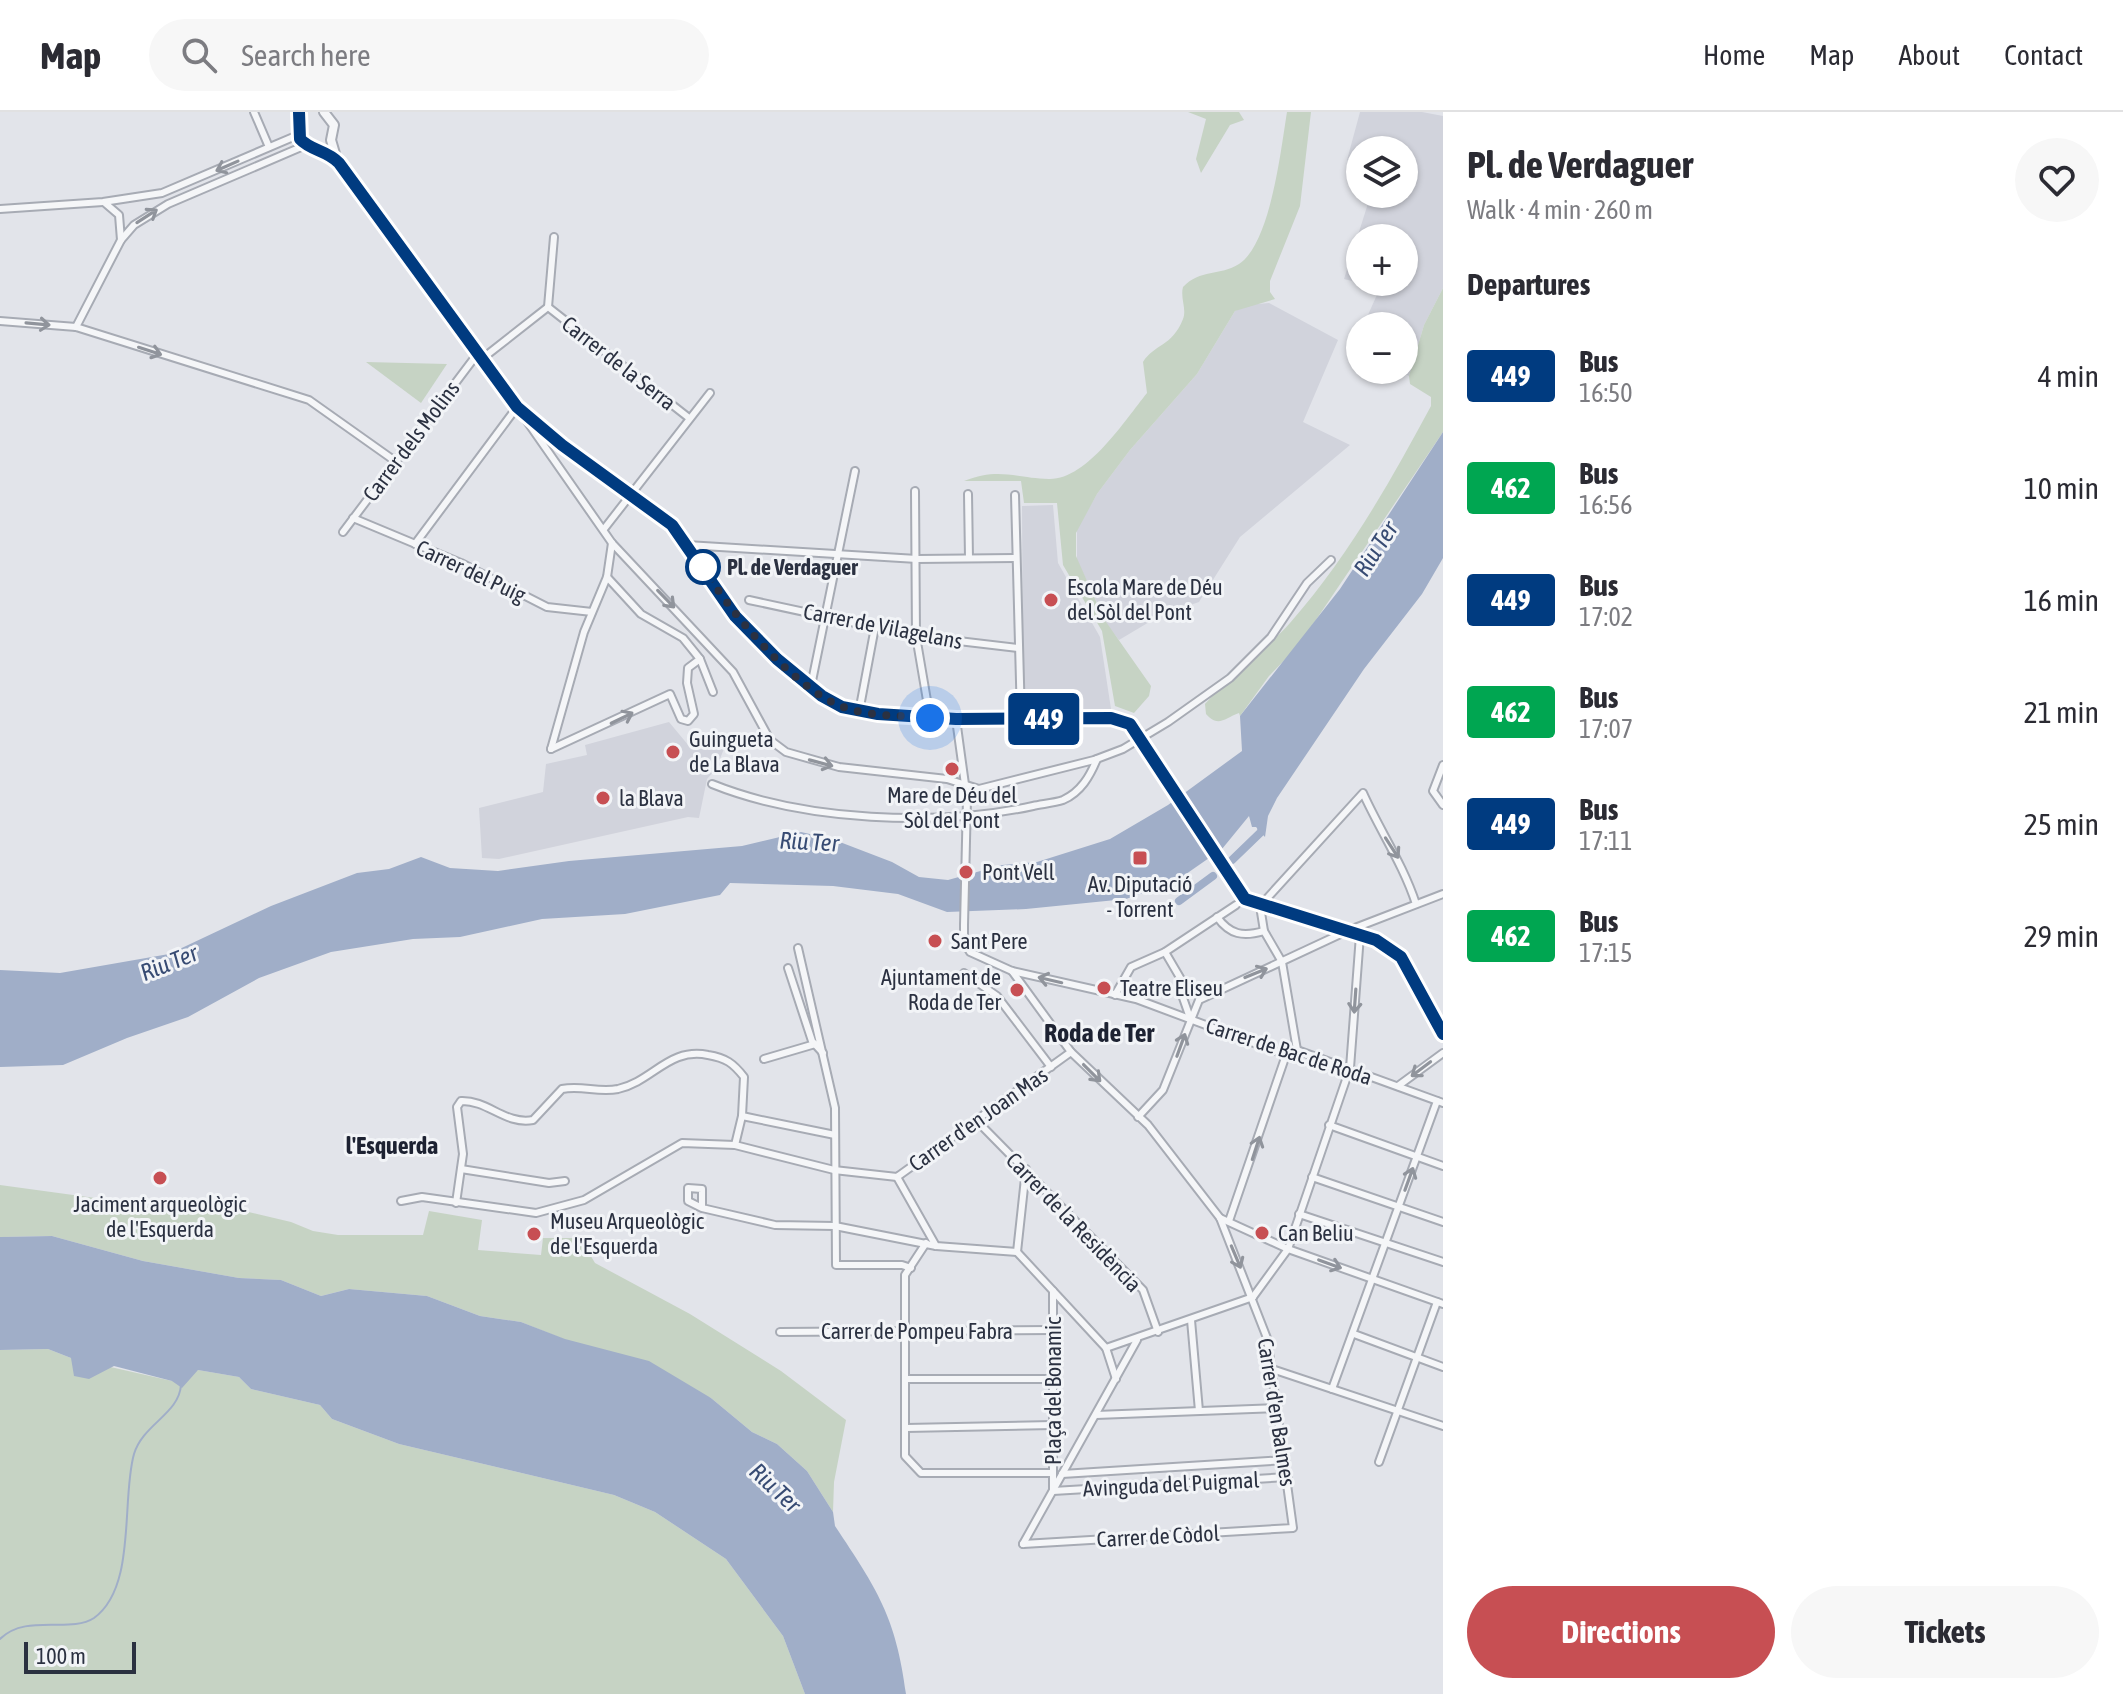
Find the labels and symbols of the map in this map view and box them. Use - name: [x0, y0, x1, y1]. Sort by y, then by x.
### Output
- one-way arrow: [215, 160, 239, 175]
- one-way arrow: [135, 208, 158, 224]
- street label: Carrer de la Serra: [557, 311, 681, 415]
- one-way arrow: [24, 317, 51, 332]
- one-way arrow: [137, 344, 163, 359]
- street label: Carrer dels Molins: [357, 375, 465, 506]
- water label: Riu Ter: [1348, 516, 1404, 581]
- street label: Carrer del Puig: [412, 534, 530, 608]
- marker: Pl. de Verdaguer: [686, 550, 720, 584]
- place label: Pl. de Verdaguer: [727, 554, 858, 580]
- place label: Escola Mare de Déu del Sòl del Pont: [1067, 574, 1223, 625]
- one-way arrow: [657, 589, 676, 609]
- marker: Escola Mare de Déu del Sòl del Pont: [1042, 591, 1060, 609]
- street label: Carrer de Vilagelans: [801, 598, 965, 654]
- line badge: 449: [998, 693, 1090, 745]
- your location: [910, 698, 950, 738]
- one-way arrow: [610, 709, 634, 725]
- place label: Guingueta de La Blava: [689, 726, 780, 777]
- marker: Guingueta de La Blava: [664, 743, 682, 761]
- one-way arrow: [807, 756, 833, 771]
- marker: Mare de Déu del Sòl del Pont: [943, 760, 961, 778]
- place label: Mare de Déu del Sòl del Pont: [887, 782, 1017, 833]
- place label: la Blava: [619, 785, 684, 811]
- marker: la Blava: [594, 789, 612, 807]
- water label: Riu Ter: [779, 826, 840, 857]
- one-way arrow: [1384, 836, 1401, 858]
- marker: Av. Diputació - Torrent: [1131, 849, 1149, 867]
- place label: Pont Vell: [982, 859, 1055, 885]
- marker: Pont Vell: [957, 863, 975, 881]
- place label: Av. Diputació - Torrent: [1088, 871, 1192, 922]
- place label: Sant Pere: [951, 928, 1028, 954]
- marker: Sant Pere: [926, 932, 944, 950]
- water label: Riu Ter: [136, 939, 202, 986]
- place label: Ajuntament de Roda de Ter: [881, 964, 1002, 1015]
- one-way arrow: [1243, 964, 1268, 979]
- one-way arrow: [1038, 972, 1063, 987]
- place label: Teatre Eliseu: [1120, 975, 1223, 1001]
- marker: Teatre Eliseu: [1095, 979, 1113, 997]
- marker: Ajuntament de Roda de Ter: [1008, 981, 1026, 999]
- one-way arrow: [1347, 987, 1362, 1014]
- street label: Carrer de Bac de Roda: [1203, 1012, 1375, 1090]
- district label: Roda de Ter: [1044, 1018, 1155, 1048]
- one-way arrow: [1175, 1034, 1189, 1058]
- street label: Carrer d'en Joan Mas: [904, 1061, 1053, 1177]
- one-way arrow: [1410, 1061, 1432, 1078]
- one-way arrow: [1082, 1063, 1101, 1082]
- district label: l'Esquerda: [346, 1132, 438, 1159]
- one-way arrow: [1250, 1136, 1265, 1161]
- street label: Carrer de la Residència: [1001, 1147, 1147, 1297]
- one-way arrow: [1403, 1167, 1417, 1192]
- marker: Jaciment arqueològic de l'Esquerda: [151, 1169, 169, 1187]
- place label: Jaciment arqueològic de l'Esquerda: [74, 1191, 247, 1242]
- place label: Museu Arqueològic de l'Esquerda: [550, 1208, 705, 1259]
- place label: Can Beliu: [1278, 1220, 1354, 1246]
- marker: Can Beliu: [1253, 1224, 1271, 1242]
- marker: Museu Arqueològic de l'Esquerda: [525, 1225, 543, 1243]
- one-way arrow: [1230, 1244, 1245, 1269]
- one-way arrow: [1317, 1257, 1342, 1272]
- street label: Plaça del Bonamic: [1040, 1316, 1066, 1465]
- street label: Carrer de Pompeu Fabra: [821, 1318, 1013, 1344]
- street label: Carrer d'en Balmes: [1252, 1336, 1302, 1488]
- water label: Riu Ter: [744, 1457, 807, 1518]
- street label: Avinguda del Puigmal: [1082, 1466, 1260, 1502]
- street label: Carrer de Còdol: [1096, 1520, 1220, 1552]
- scale bar: [24, 1638, 136, 1674]

